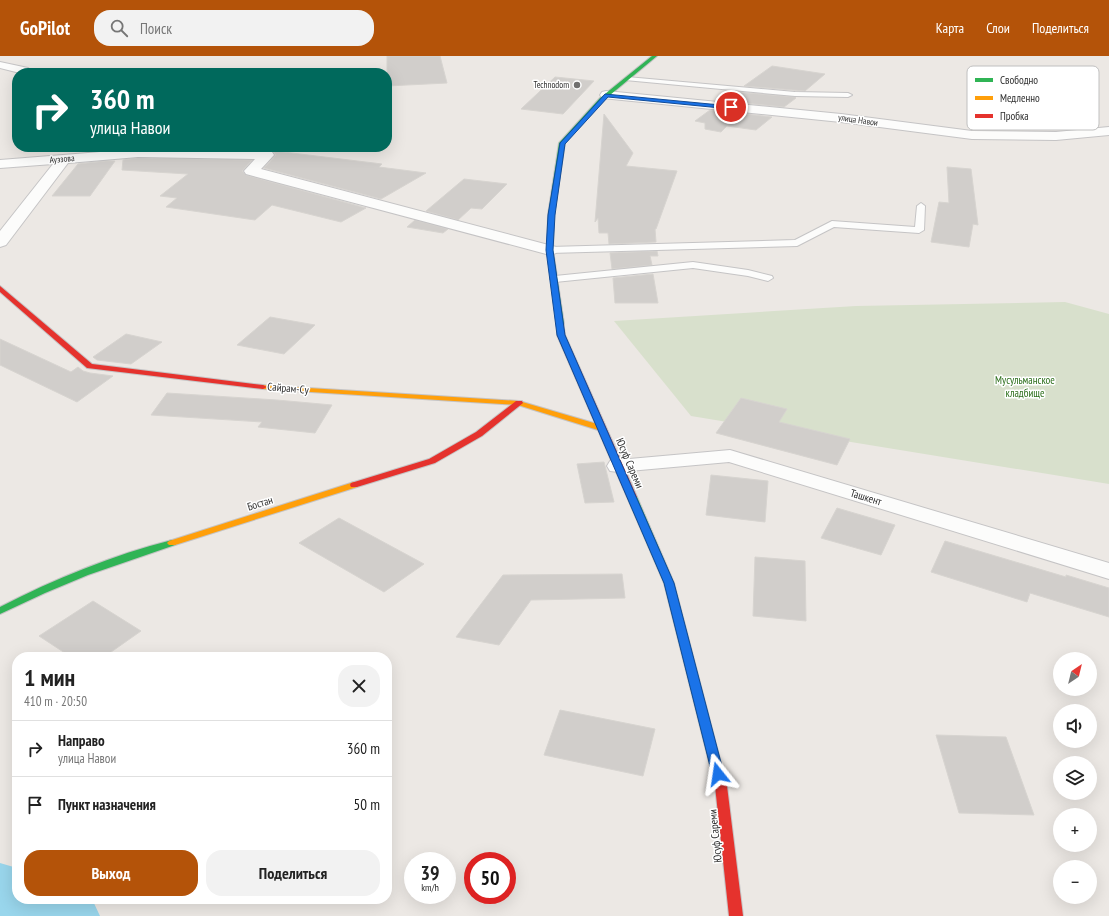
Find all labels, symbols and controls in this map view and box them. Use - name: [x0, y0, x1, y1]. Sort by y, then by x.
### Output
- search box: [94, 10, 374, 46]
- text: GoPilot: [20, 16, 70, 40]
- icon: search: [108, 17, 130, 39]
- text: Поиск: [140, 19, 172, 38]
- text: Карта: [936, 19, 964, 37]
- text: Слои: [986, 19, 1010, 37]
- text: Поделиться: [1032, 19, 1089, 37]
- legend: [967, 66, 1099, 130]
- text: Свободно: [1000, 73, 1038, 87]
- place label: Technodom: [534, 79, 569, 90]
- text: 360 m: [90, 80, 154, 117]
- marker: Technodom: [572, 80, 582, 90]
- icon: right: [24, 84, 76, 136]
- pin: [714, 90, 748, 124]
- text: Медленно: [1000, 91, 1040, 105]
- icon: arrive: [720, 96, 742, 118]
- text: Пробка: [1000, 109, 1029, 123]
- street label: улица Навои: [837, 111, 879, 128]
- text: улица Навои: [90, 116, 171, 139]
- street label: Ауэзова: [49, 152, 75, 165]
- park label: Мусульманское кладбище: [995, 373, 1055, 400]
- street label: Сайрам-Су: [267, 379, 310, 397]
- street label: Юсуф Сареми: [613, 436, 647, 491]
- street label: Ташкент: [849, 486, 884, 508]
- street label: Бостан: [245, 492, 275, 514]
- north arrow: [1053, 652, 1097, 696]
- map controls: [1053, 652, 1097, 904]
- text: 1 мин: [24, 662, 75, 693]
- button: close: [338, 665, 380, 707]
- text: 410 m · 20:50: [24, 693, 87, 710]
- button: sound: [1053, 704, 1097, 748]
- text: Направо: [58, 731, 105, 750]
- icon: right: [24, 738, 46, 760]
- text: 360 m: [347, 739, 380, 758]
- text: улица Навои: [58, 750, 116, 767]
- position arrow: [697, 753, 739, 795]
- button: layers: [1053, 756, 1097, 800]
- icon: arrive: [24, 794, 46, 816]
- text: Пункт назначения: [58, 795, 156, 814]
- text: 50 m: [354, 795, 380, 814]
- button: +: [1053, 808, 1097, 852]
- street label: Юсуф Сареми: [705, 809, 725, 863]
- button: Выход: [24, 850, 198, 896]
- button: Поделиться: [206, 850, 380, 896]
- speed limit sign: 50: [464, 852, 516, 904]
- text: 39: [420, 860, 440, 886]
- button: −: [1053, 860, 1097, 904]
- text: km/h: [421, 881, 439, 894]

